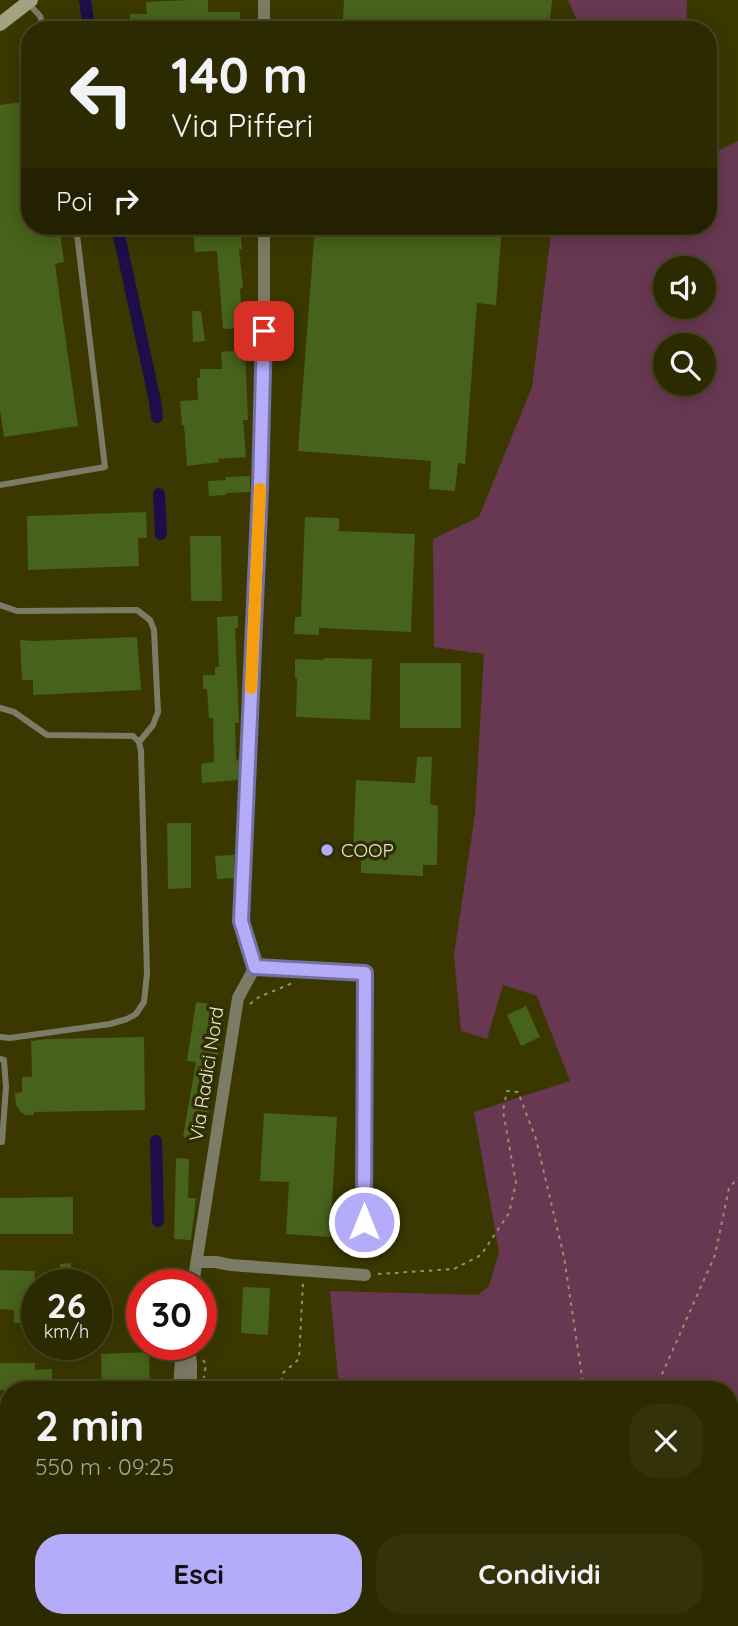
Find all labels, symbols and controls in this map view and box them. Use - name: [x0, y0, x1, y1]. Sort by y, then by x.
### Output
- text: 140 m: [171, 44, 308, 105]
- icon: left: [56, 49, 147, 140]
- text: Via Pifferi: [171, 105, 313, 145]
- icon: right: [107, 182, 145, 220]
- text: Poi: [56, 185, 93, 218]
- map controls: [653, 256, 716, 396]
- button: sound: [653, 256, 716, 319]
- pin: [234, 301, 294, 361]
- icon: arrive: [245, 312, 283, 350]
- button: search: [653, 333, 716, 396]
- place label: COOP: [341, 838, 394, 862]
- marker: COOP: [319, 842, 335, 858]
- street label: Via Radici Nord: [184, 1005, 228, 1143]
- position arrow: [327, 1185, 401, 1259]
- speed limit sign: 30: [126, 1269, 217, 1360]
- text: 26: [47, 1283, 86, 1327]
- text: km/h: [44, 1320, 89, 1343]
- text: 2 min: [35, 1399, 144, 1452]
- button: close: [629, 1404, 703, 1478]
- text: 550 m · 09:25: [35, 1452, 174, 1481]
- button: Esci: [35, 1534, 362, 1614]
- button: Condividi: [376, 1534, 703, 1614]

